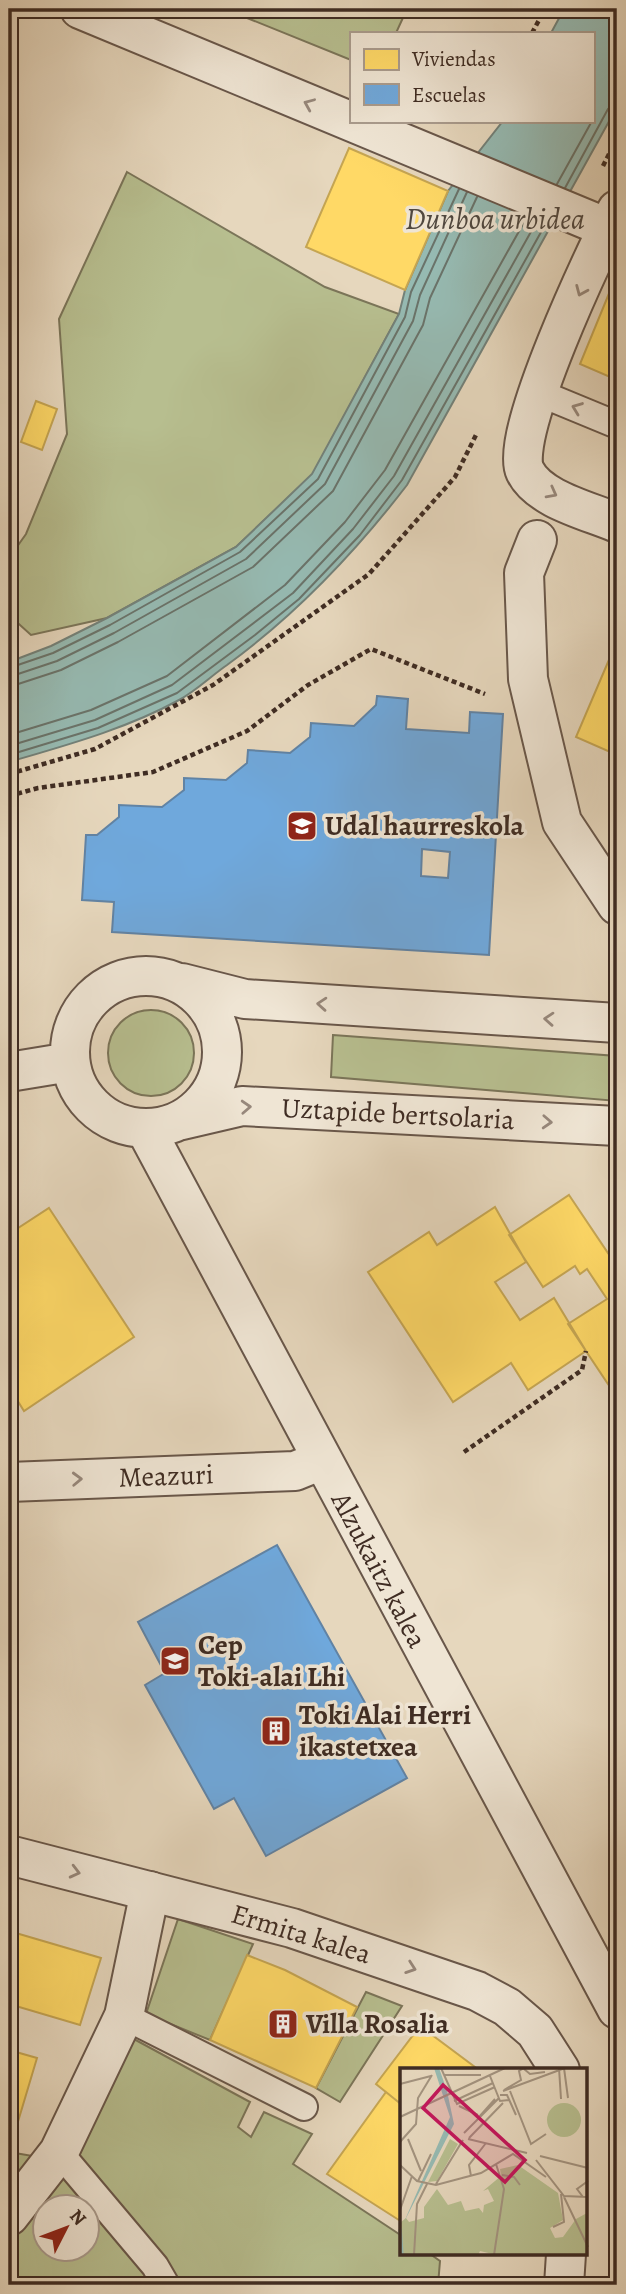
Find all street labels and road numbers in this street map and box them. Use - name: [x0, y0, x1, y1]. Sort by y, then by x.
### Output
- street label: Uztapide bertsolaria: [280, 1089, 516, 1139]
- street label: Meazuri: [118, 1455, 214, 1497]
- street label: Alzukaitz kalea: [322, 1485, 436, 1655]
- street label: Ermita kalea: [226, 1895, 376, 1973]

